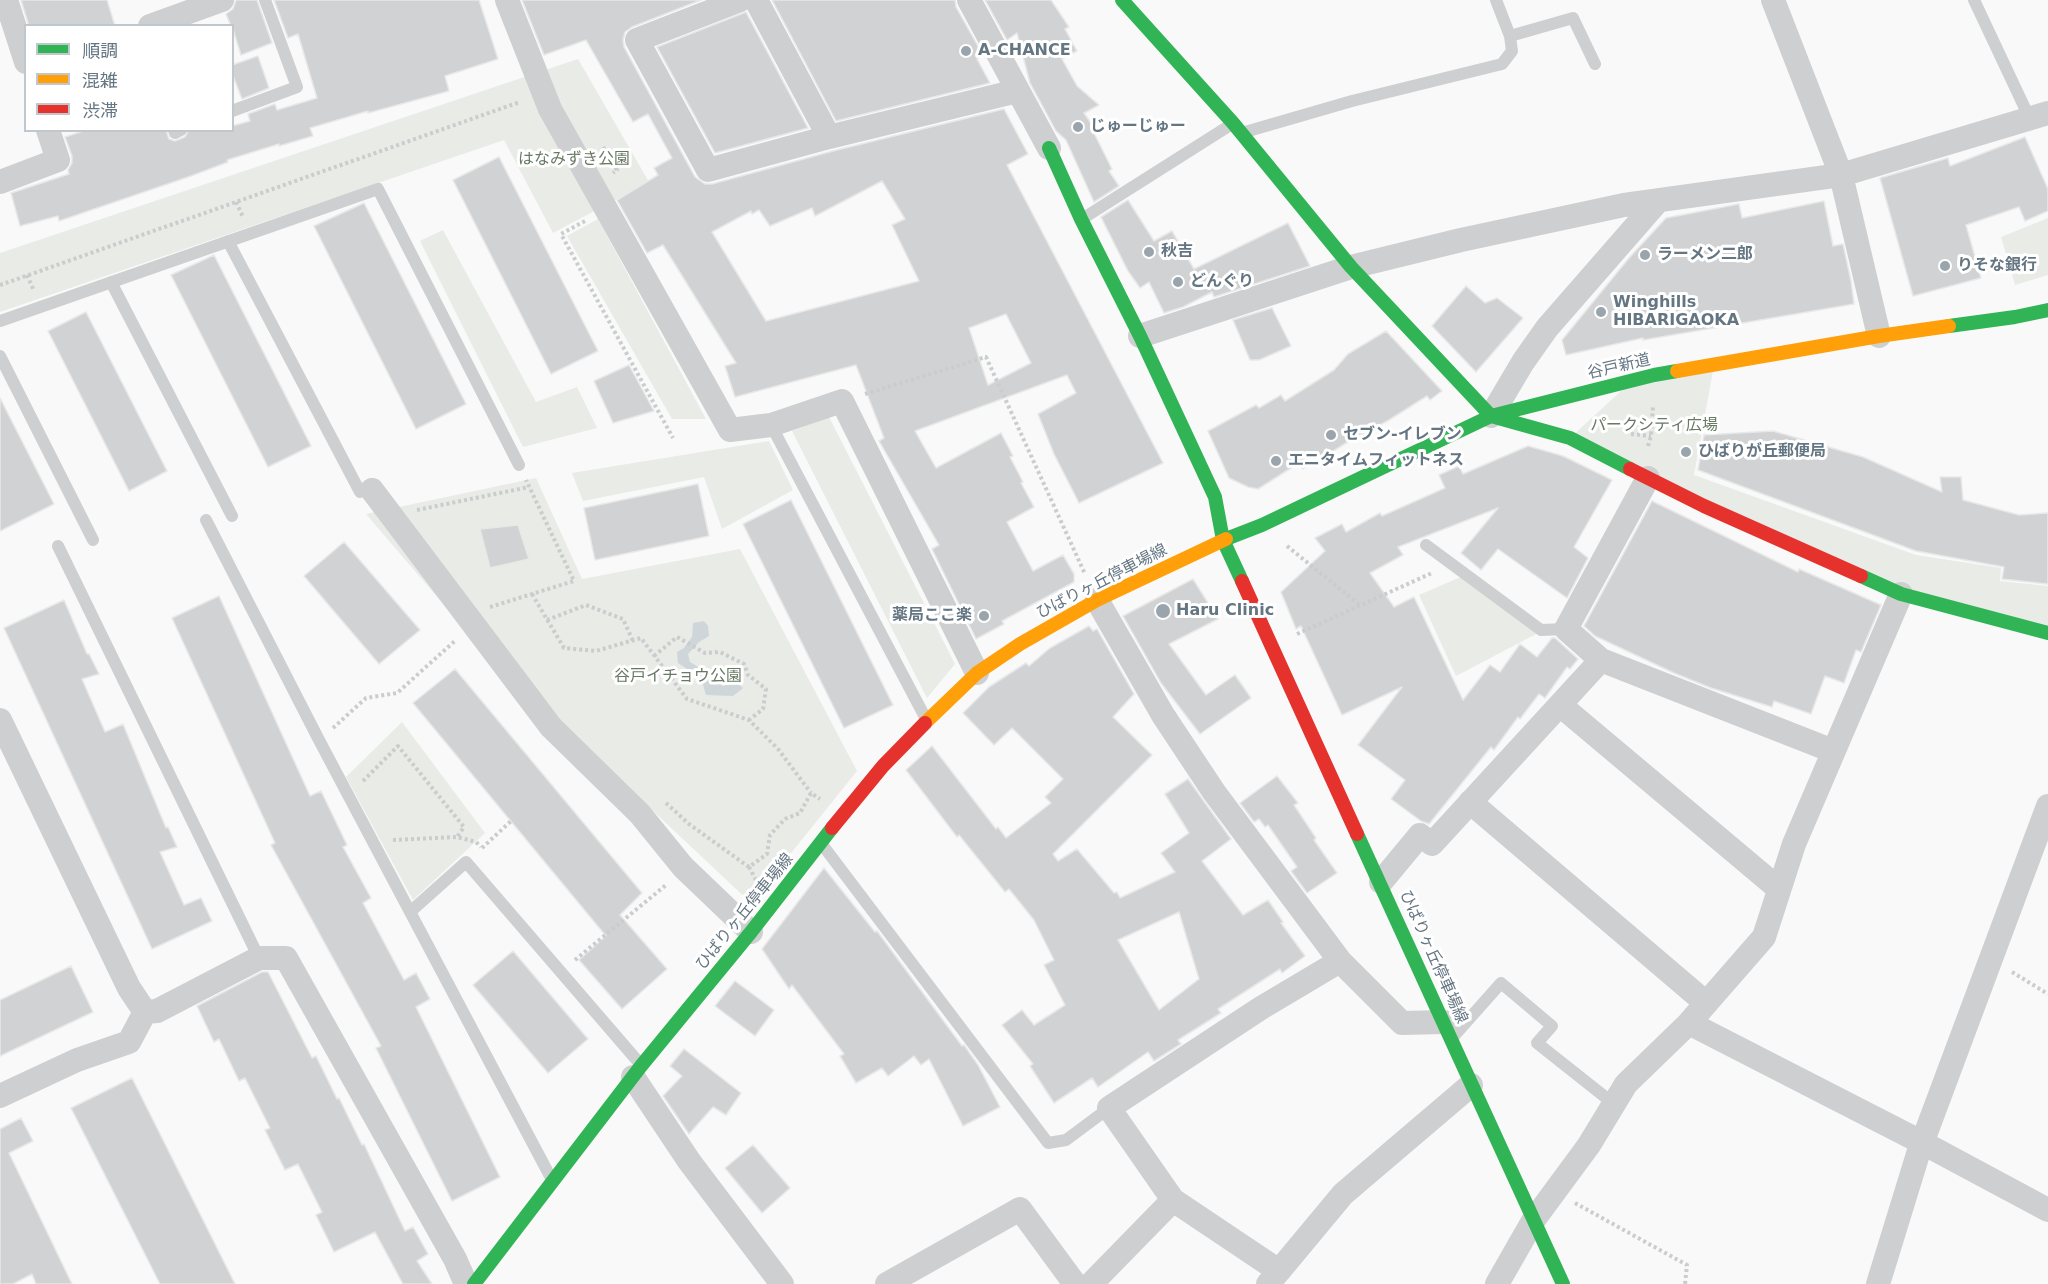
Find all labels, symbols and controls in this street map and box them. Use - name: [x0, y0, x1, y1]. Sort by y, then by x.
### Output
- legend: [24, 24, 234, 132]
- text: 順調: [82, 40, 118, 61]
- place label: A-CHANCE: [978, 41, 1071, 61]
- marker: A-CHANCE: [959, 44, 973, 58]
- text: 混雑: [82, 70, 118, 91]
- text: 渋滞: [82, 100, 118, 121]
- place label: じゅーじゅー: [1090, 117, 1186, 137]
- marker: じゅーじゅー: [1071, 120, 1085, 134]
- park label: はなみずき公園: [518, 150, 630, 170]
- place label: 秋吉: [1161, 242, 1193, 262]
- marker: 秋吉: [1142, 245, 1156, 259]
- place label: ラーメン二郎: [1657, 245, 1753, 265]
- marker: ラーメン二郎: [1638, 248, 1652, 262]
- place label: りそな銀行: [1957, 256, 2037, 276]
- marker: りそな銀行: [1938, 259, 1952, 273]
- place label: どんぐり: [1190, 272, 1254, 292]
- marker: どんぐり: [1171, 275, 1185, 289]
- place label: Winghills HIBARIGAOKA: [1613, 293, 1739, 331]
- marker: Winghills HIBARIGAOKA: [1594, 305, 1608, 319]
- street label: 谷戸新道: [1586, 350, 1652, 384]
- park label: パークシティ広場: [1590, 416, 1718, 436]
- place label: セブン-イレブン: [1343, 425, 1462, 445]
- marker: セブン-イレブン: [1324, 428, 1338, 442]
- place label: ひばりが丘郵便局: [1698, 442, 1826, 462]
- marker: ひばりが丘郵便局: [1679, 445, 1693, 459]
- place label: エニタイムフィットネス: [1288, 451, 1464, 471]
- marker: エニタイムフィットネス: [1269, 454, 1283, 468]
- street label: ひばりヶ丘停車場線: [1033, 541, 1171, 623]
- place label: Haru Clinic: [1176, 601, 1274, 621]
- marker: Haru Clinic: [1154, 602, 1172, 620]
- place label: 薬局ここ楽: [892, 606, 972, 626]
- marker: 薬局ここ楽: [977, 609, 991, 623]
- park label: 谷戸イチョウ公園: [614, 667, 742, 687]
- street label: ひばりヶ丘停車場線: [692, 850, 798, 974]
- street label: ひばりヶ丘停車場線: [1395, 887, 1471, 1027]

